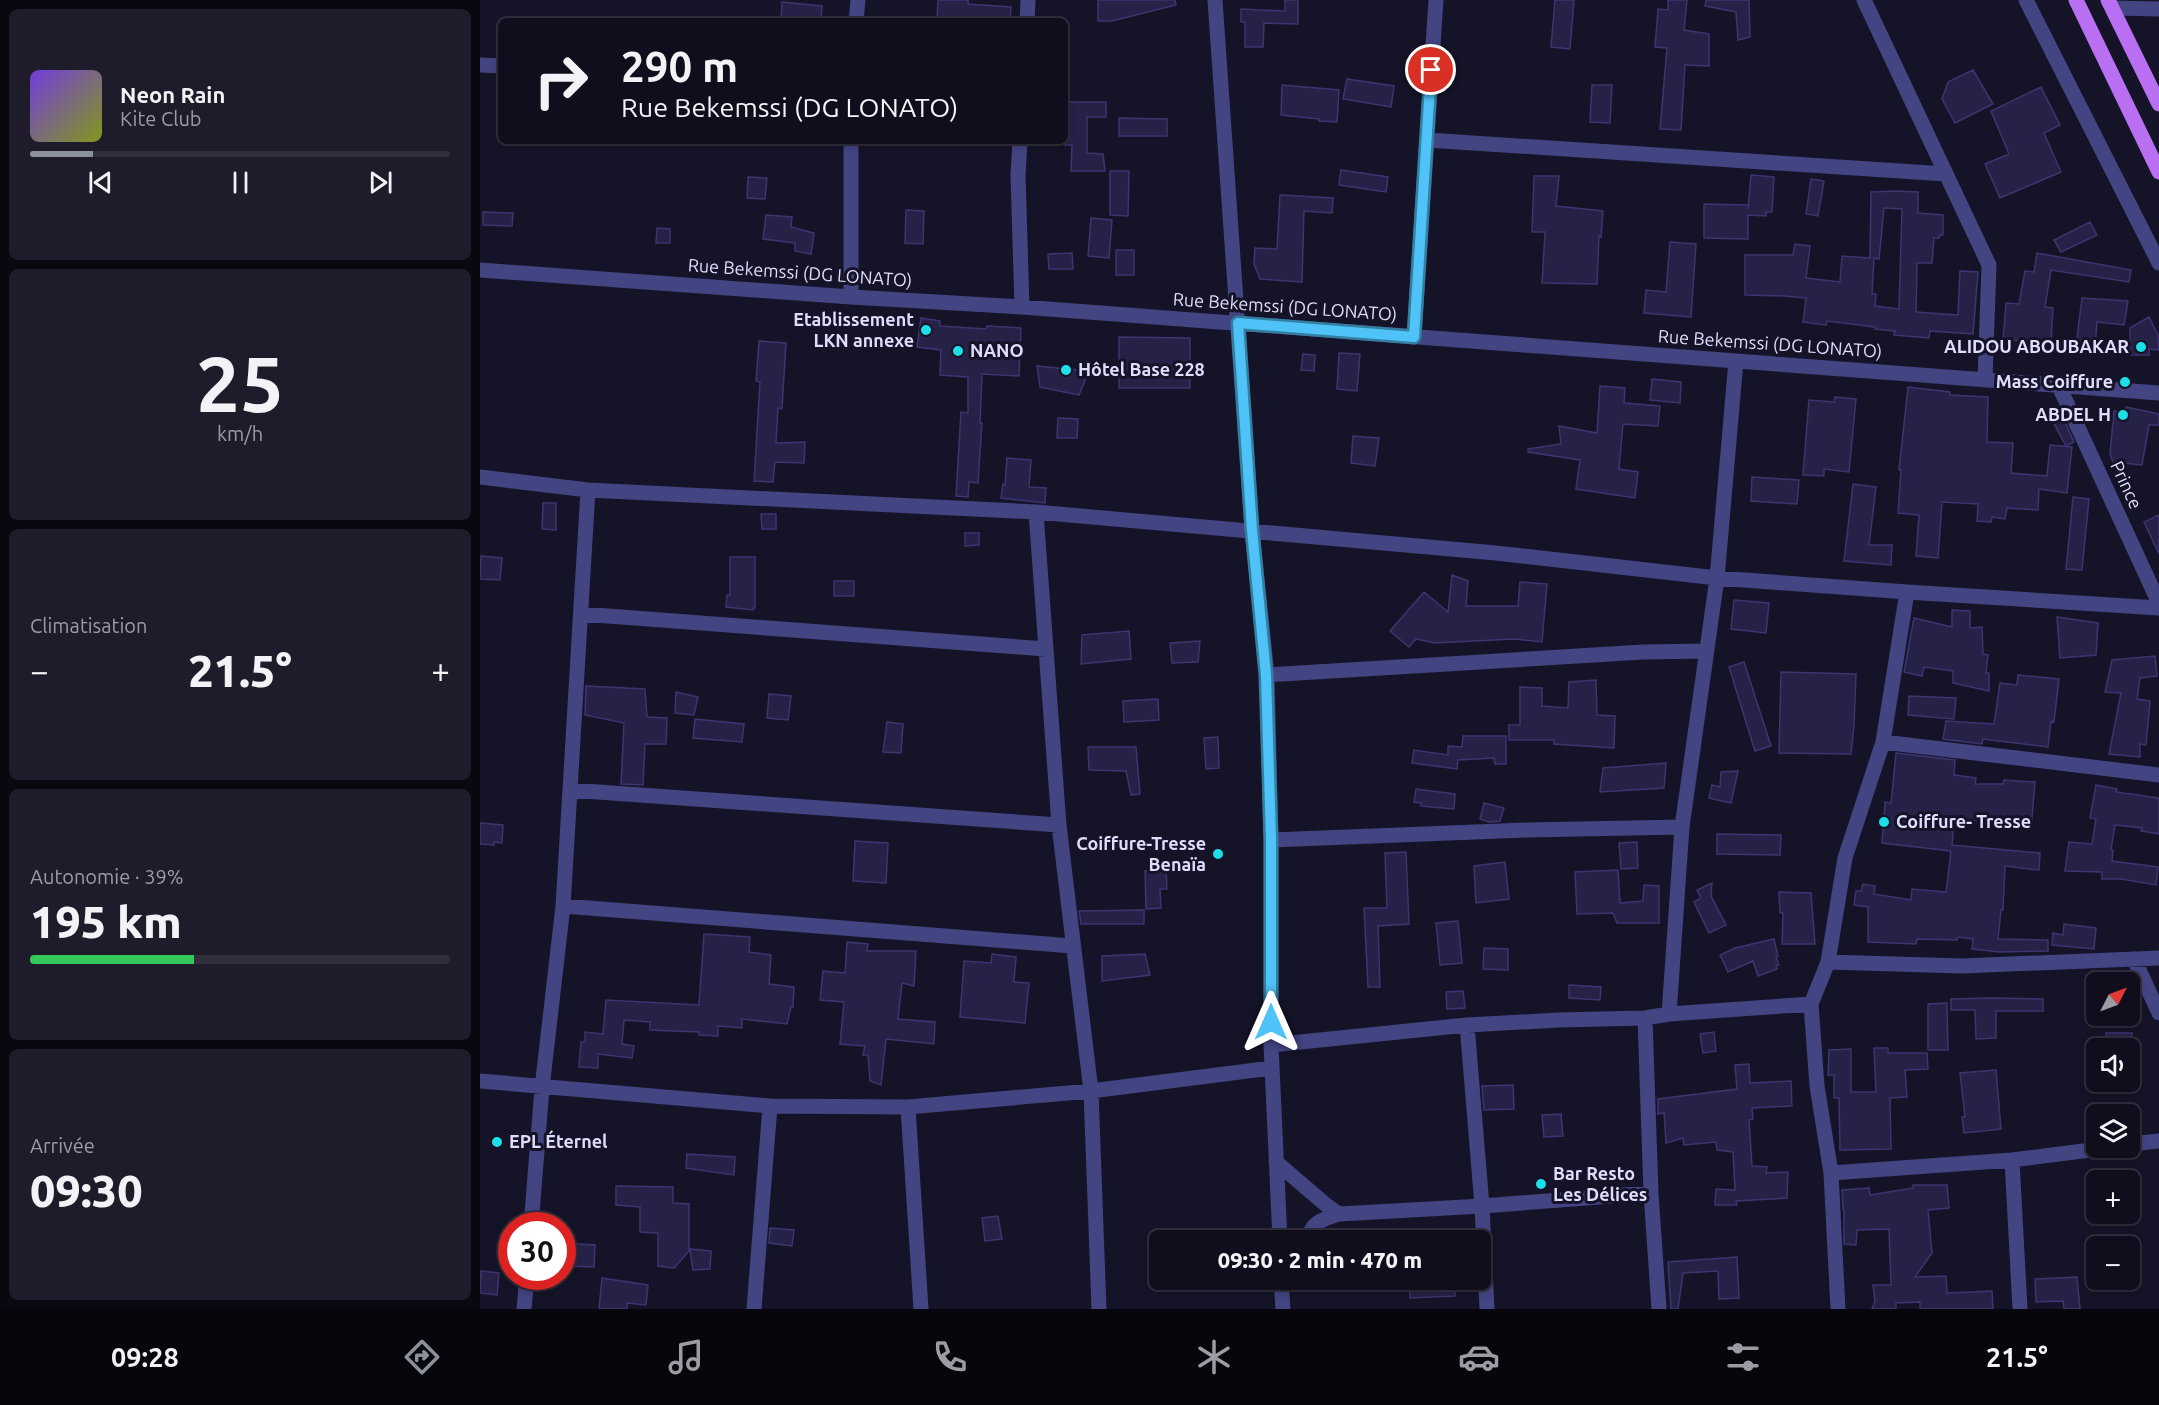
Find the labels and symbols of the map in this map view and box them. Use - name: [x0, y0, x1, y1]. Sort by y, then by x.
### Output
- pin: [1405, 44, 1456, 95]
- street label: Rue Bekemssi (DG LONATO): [687, 254, 913, 291]
- street label: Rue Bekemssi (DG LONATO): [1172, 288, 1398, 325]
- place label: Etablissement LKN annexe: [793, 309, 914, 350]
- marker: Etablissement LKN annexe: [919, 323, 933, 337]
- street label: Rue Bekemssi (DG LONATO): [1657, 325, 1883, 362]
- place label: ALIDOU ABOUBAKAR: [1944, 336, 2129, 356]
- place label: NANO: [970, 340, 1024, 360]
- marker: ALIDOU ABOUBAKAR: [2134, 340, 2148, 354]
- marker: NANO: [951, 344, 965, 358]
- place label: Hôtel Base 228: [1078, 359, 1205, 379]
- marker: Hôtel Base 228: [1059, 363, 1073, 377]
- place label: Mass Coiffure: [1996, 371, 2113, 391]
- marker: Mass Coiffure: [2118, 375, 2132, 389]
- place label: ABDEL H: [2035, 404, 2111, 424]
- marker: ABDEL H: [2116, 408, 2130, 422]
- street label: Prince: [2107, 457, 2147, 512]
- place label: Coiffure- Tresse: [1896, 811, 2031, 831]
- marker: Coiffure- Tresse: [1877, 815, 1891, 829]
- place label: Coiffure-Tresse Benaïa: [1076, 833, 1206, 874]
- marker: Coiffure-Tresse Benaïa: [1211, 847, 1225, 861]
- north arrow: [2086, 972, 2140, 1026]
- position arrow: [1239, 990, 1303, 1054]
- place label: EPL Éternel: [509, 1130, 608, 1151]
- marker: EPL Éternel: [490, 1135, 504, 1149]
- place label: Bar Resto Les Délices: [1553, 1163, 1647, 1204]
- marker: Bar Resto Les Délices: [1534, 1177, 1548, 1191]
- speed limit sign: 30: [498, 1212, 576, 1290]

